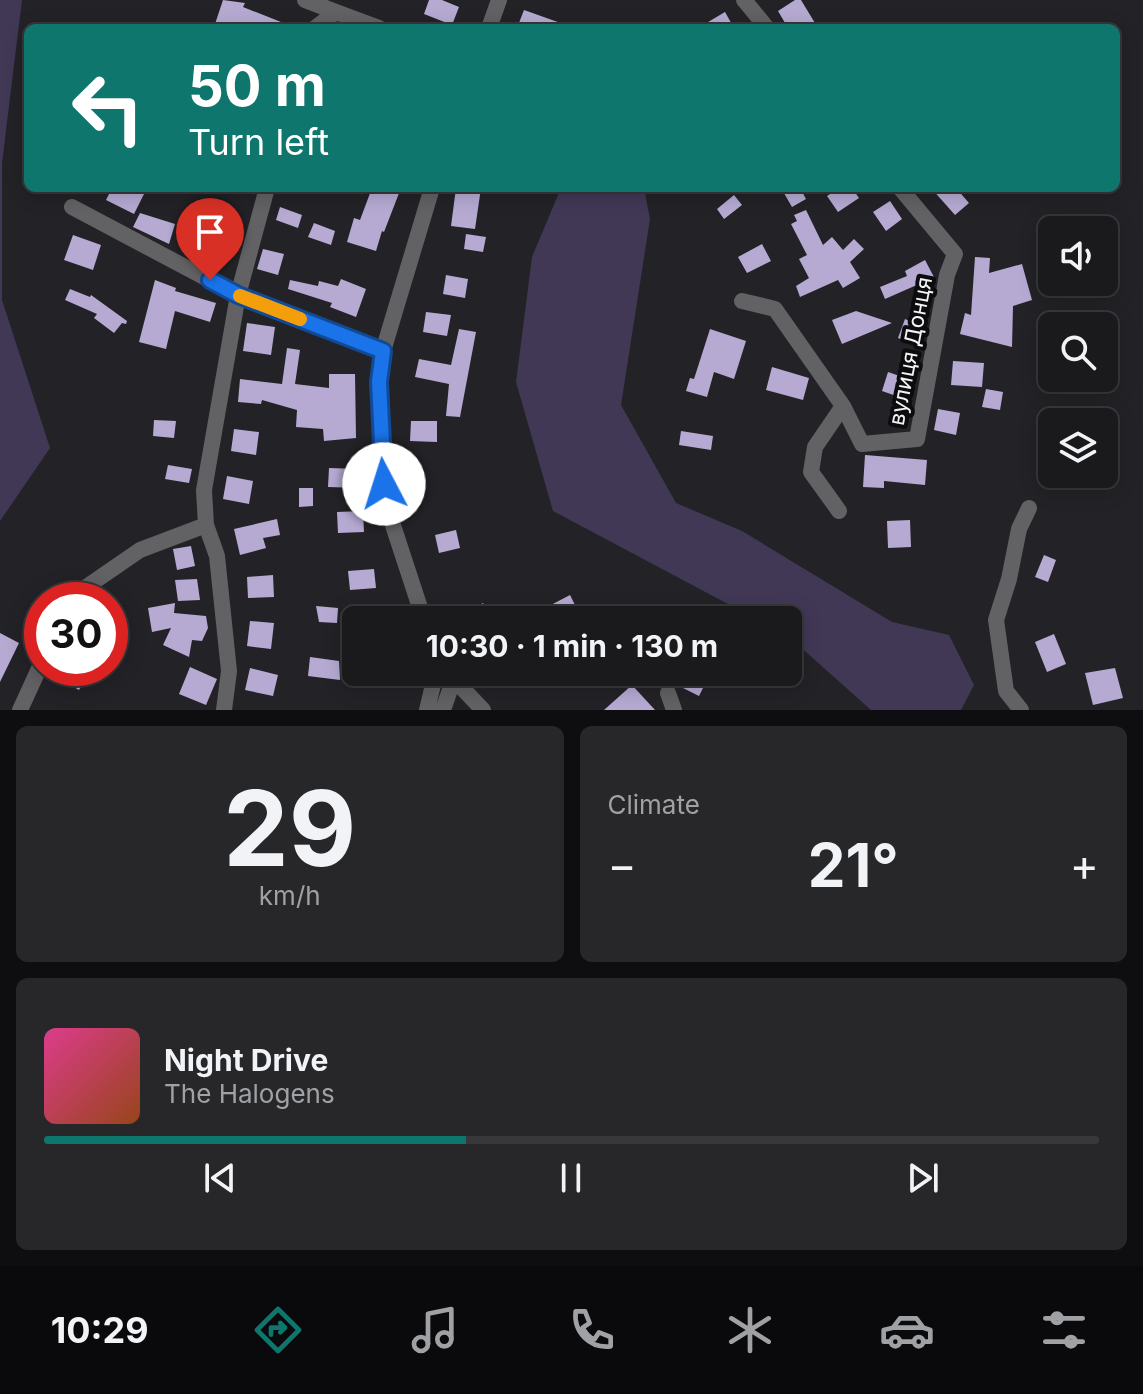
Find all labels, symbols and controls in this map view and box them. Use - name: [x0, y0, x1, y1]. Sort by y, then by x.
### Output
- text: 50 m: [188, 52, 326, 120]
- icon: left: [56, 56, 160, 160]
- text: Turn left: [188, 120, 329, 164]
- pin: [176, 198, 244, 280]
- icon: arrive: [188, 210, 232, 254]
- map controls: [1038, 216, 1118, 488]
- button: sound: [1038, 216, 1118, 296]
- street label: вулиця Донця: [883, 275, 937, 427]
- button: search: [1038, 312, 1118, 392]
- button: layers: [1038, 408, 1118, 488]
- position arrow: [342, 442, 426, 526]
- speed limit sign: 30: [24, 582, 128, 686]
- text: 10:30 · 1 min · 130 m: [426, 628, 718, 664]
- text: 29: [223, 765, 356, 891]
- text: Climate: [608, 789, 700, 820]
- text: 21°: [808, 829, 899, 901]
- text: −: [608, 838, 637, 892]
- text: +: [1070, 838, 1099, 892]
- text: km/h: [259, 880, 321, 911]
- text: Night Drive: [164, 1042, 328, 1078]
- text: The Halogens: [164, 1078, 335, 1109]
- icon: previous: [198, 1156, 242, 1200]
- icon: pause: [549, 1156, 593, 1200]
- icon: next: [901, 1156, 945, 1200]
- icon: directions: [250, 1302, 306, 1358]
- icon: music: [407, 1302, 463, 1358]
- icon: phone: [564, 1302, 620, 1358]
- icon: climate: [722, 1302, 778, 1358]
- icon: car: [879, 1302, 935, 1358]
- icon: filters: [1036, 1302, 1092, 1358]
- text: 10:29: [51, 1308, 149, 1352]

